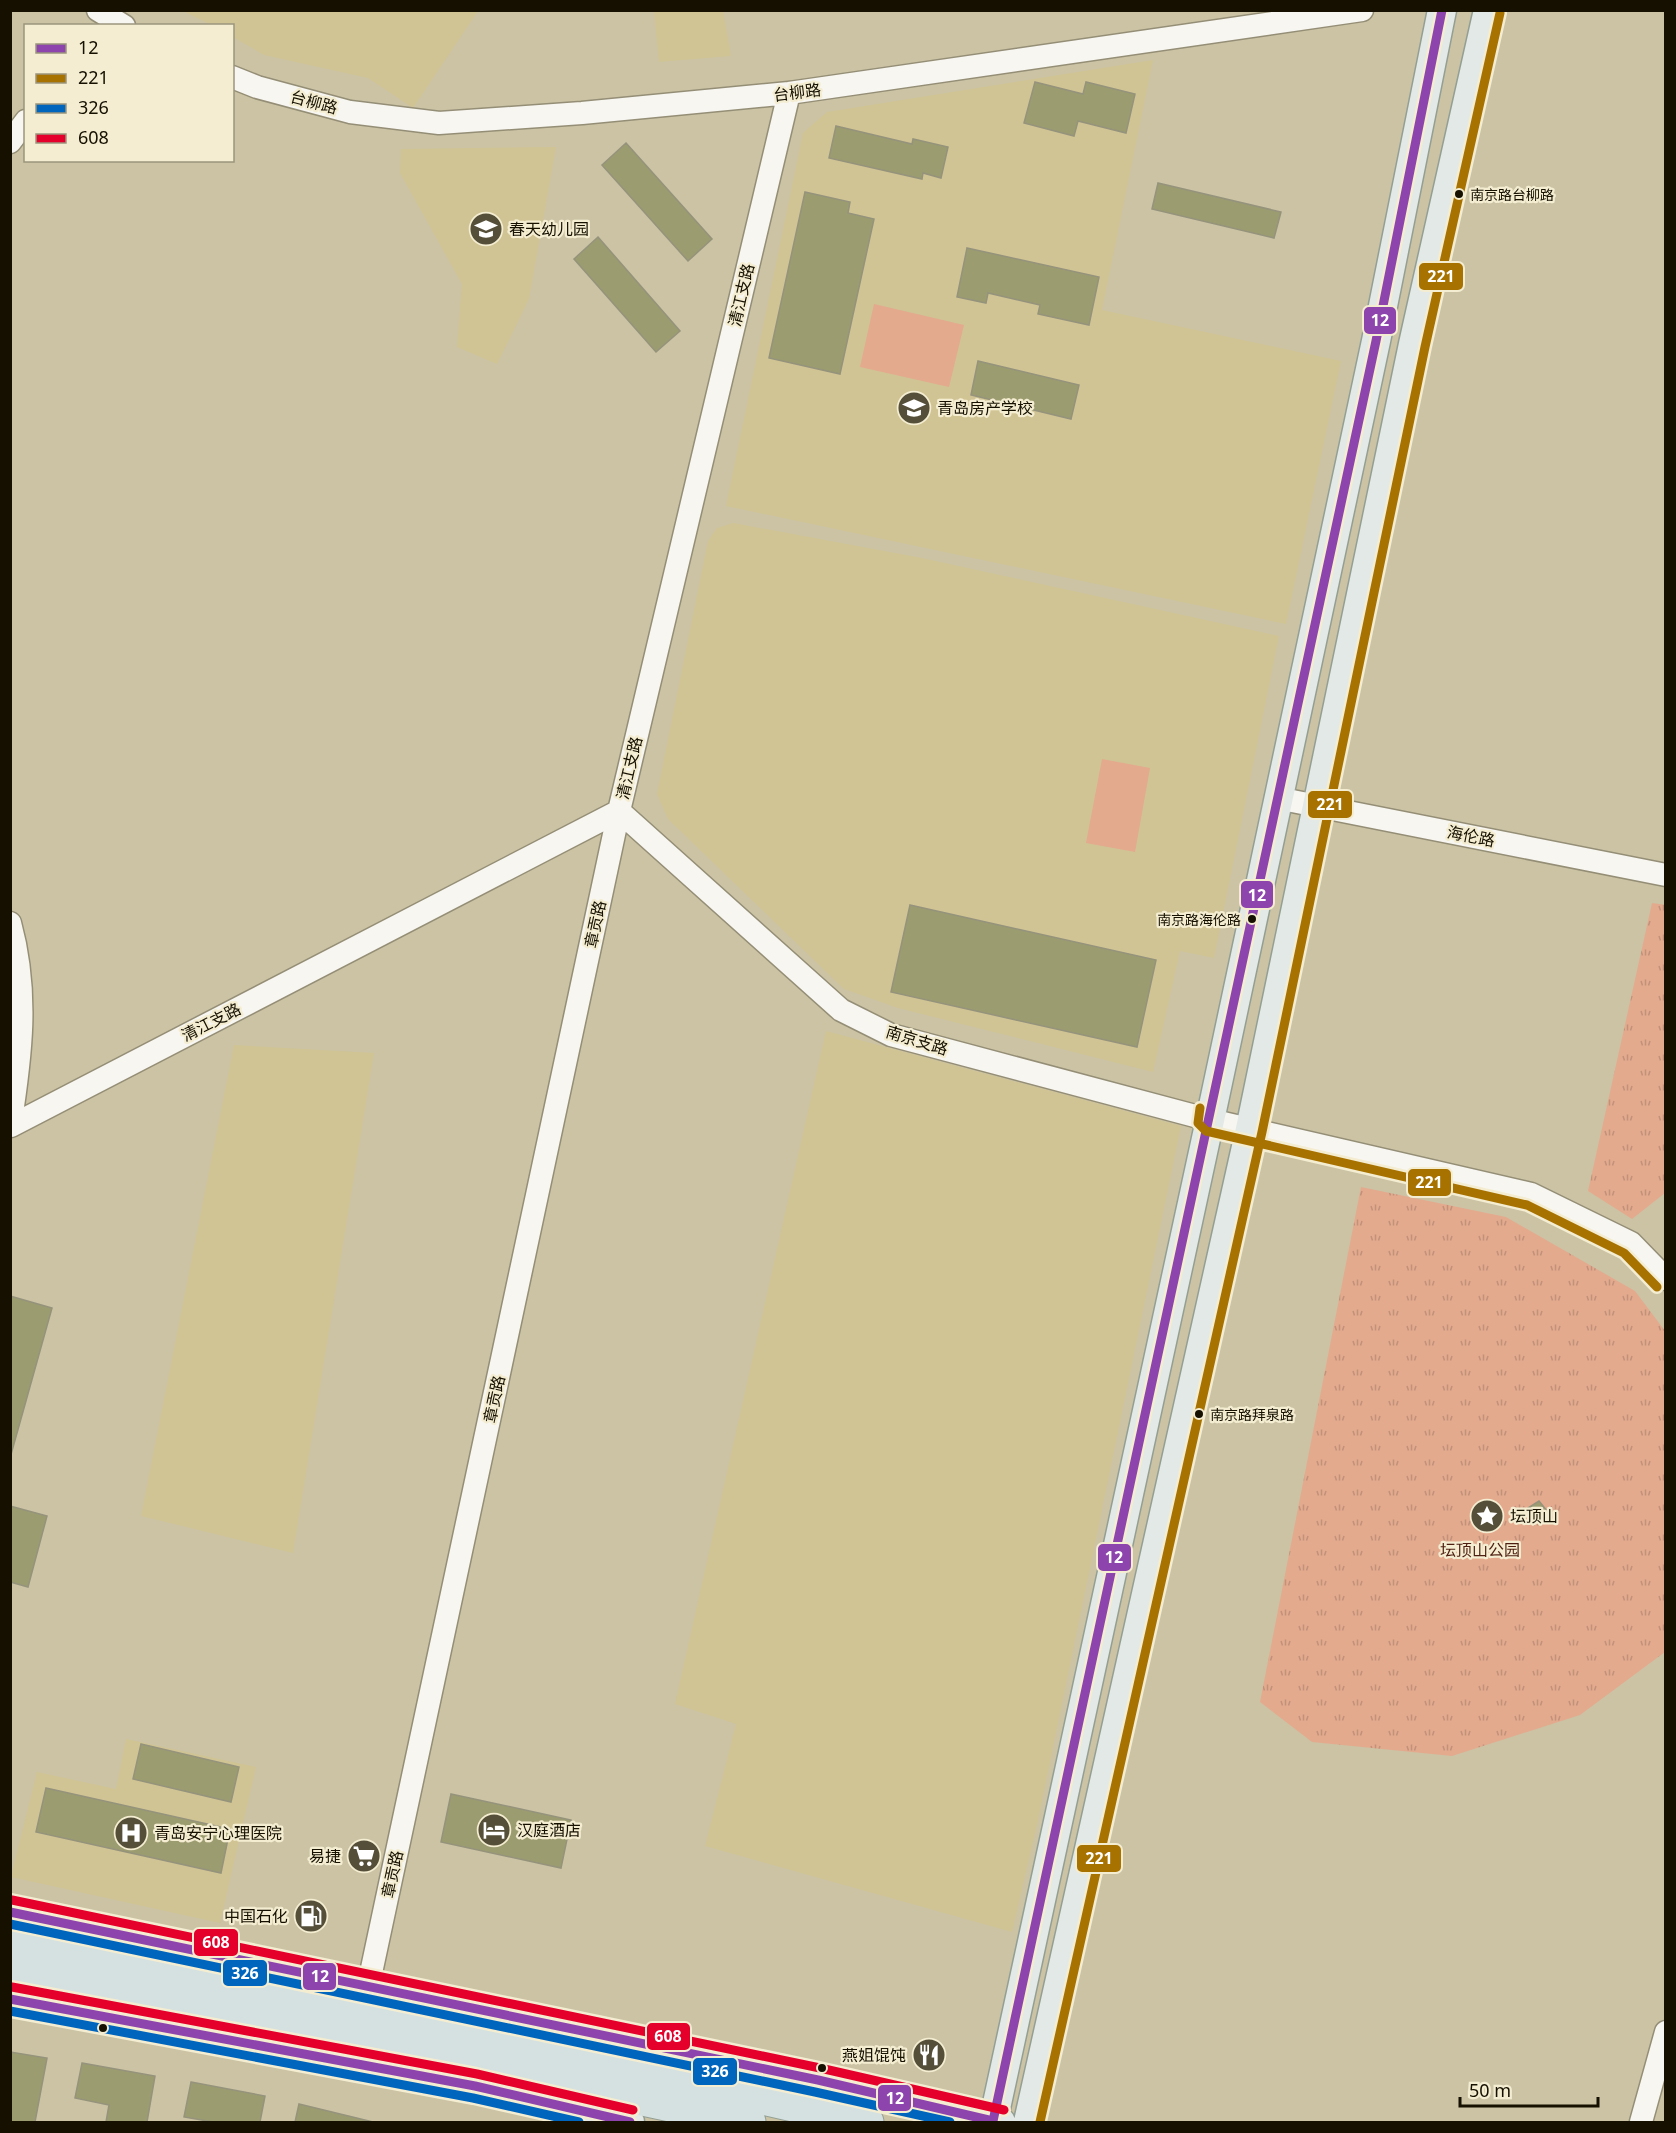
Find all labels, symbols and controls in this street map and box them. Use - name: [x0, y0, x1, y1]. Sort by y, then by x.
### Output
- legend: [24, 24, 234, 162]
- text: 12: [78, 35, 99, 59]
- text: 221: [78, 65, 109, 89]
- street label: 台柳路: [772, 78, 822, 106]
- street label: 台柳路: [288, 85, 340, 119]
- text: 326: [78, 95, 109, 119]
- text: 608: [78, 125, 109, 149]
- place label: 南京路台柳路: [1470, 185, 1554, 204]
- marker: 南京路台柳路: [1453, 188, 1465, 200]
- school or university icon: 春天幼儿园: [468, 211, 504, 247]
- place label: 春天幼儿园: [509, 218, 589, 240]
- street label: 清江支路: [723, 261, 759, 329]
- line badge: 221: [1418, 262, 1464, 291]
- text: 221: [1427, 265, 1455, 287]
- line badge: 12: [1363, 306, 1397, 335]
- text: 12: [1371, 309, 1389, 331]
- school or university icon: 青岛房产学校: [896, 390, 932, 426]
- place label: 青岛房产学校: [937, 397, 1033, 419]
- street label: 清江支路: [611, 734, 647, 802]
- line badge: 221: [1307, 790, 1353, 819]
- text: 221: [1316, 793, 1344, 815]
- street label: 海伦路: [1445, 821, 1497, 851]
- line badge: 12: [1240, 880, 1274, 909]
- text: 12: [1248, 884, 1266, 906]
- street label: 章贡路: [579, 898, 611, 950]
- place label: 南京路海伦路: [1157, 910, 1241, 929]
- marker: 南京路海伦路: [1246, 913, 1258, 925]
- street label: 清江支路: [177, 998, 245, 1046]
- street label: 南京支路: [883, 1020, 951, 1060]
- line badge: 221: [1407, 1168, 1452, 1197]
- text: 221: [1415, 1171, 1443, 1193]
- street label: 章贡路: [478, 1373, 510, 1425]
- place label: 南京路拜泉路: [1210, 1405, 1294, 1424]
- marker: 南京路拜泉路: [1193, 1408, 1205, 1420]
- place icon: 坛顶山: [1469, 1498, 1505, 1534]
- place label: 坛顶山: [1510, 1505, 1558, 1527]
- park label: 坛顶山公园: [1440, 1539, 1520, 1561]
- line badge: 12: [1097, 1543, 1132, 1572]
- text: 12: [1105, 1546, 1123, 1568]
- hotel icon: 汉庭酒店: [476, 1812, 512, 1848]
- hospital icon: 青岛安宁心理医院: [113, 1815, 149, 1851]
- place label: 汉庭酒店: [517, 1819, 581, 1841]
- place label: 青岛安宁心理医院: [154, 1822, 282, 1844]
- supermarket icon: 易捷: [346, 1838, 382, 1874]
- line badge: 221: [1076, 1844, 1122, 1873]
- place label: 易捷: [309, 1845, 341, 1867]
- text: 221: [1085, 1847, 1113, 1869]
- street label: 章贡路: [376, 1848, 408, 1900]
- fuel station icon: 中国石化: [293, 1898, 329, 1934]
- place label: 中国石化: [224, 1905, 288, 1927]
- line badge: 608: [193, 1928, 239, 1957]
- text: 608: [202, 1931, 230, 1953]
- line badge: 326: [222, 1959, 268, 1987]
- text: 326: [231, 1962, 259, 1984]
- line badge: 12: [302, 1962, 337, 1991]
- text: 12: [311, 1965, 329, 1987]
- unlabelled marker: [97, 2022, 109, 2034]
- line badge: 608: [646, 2022, 691, 2051]
- text: 608: [654, 2025, 682, 2047]
- restaurant icon: 燕姐馄饨: [911, 2037, 947, 2073]
- place label: 燕姐馄饨: [842, 2044, 906, 2066]
- line badge: 326: [692, 2057, 738, 2086]
- text: 326: [701, 2060, 729, 2082]
- unlabelled marker: [816, 2062, 828, 2074]
- scale bar: [1460, 2070, 1598, 2108]
- text: 50 m: [1469, 2078, 1511, 2102]
- line badge: 12: [877, 2084, 912, 2112]
- text: 12: [886, 2087, 904, 2109]

